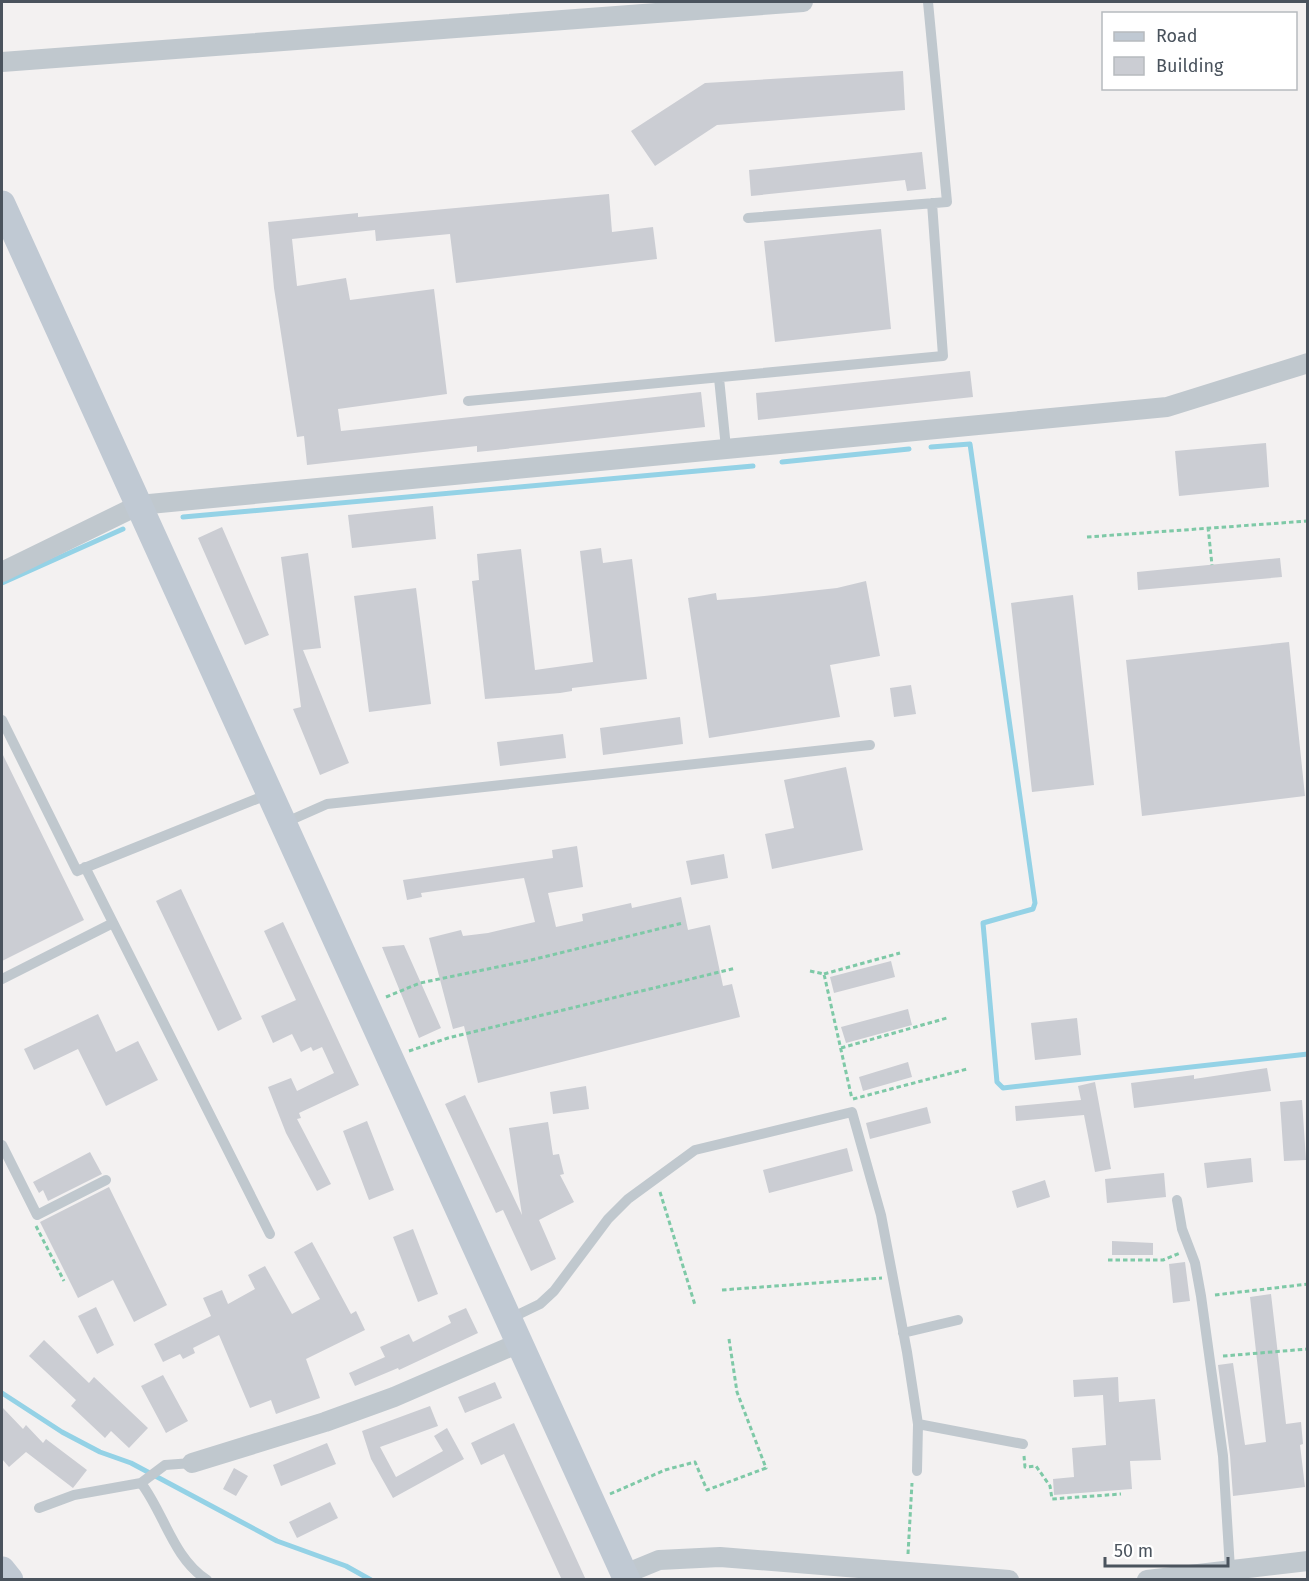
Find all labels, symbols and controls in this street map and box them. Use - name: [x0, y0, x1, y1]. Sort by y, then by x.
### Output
- legend: [1102, 12, 1297, 90]
- text: Road: [1156, 25, 1198, 47]
- text: Building: [1156, 55, 1224, 77]
- scale bar: [1105, 1530, 1228, 1568]
- text: 50 m: [1114, 1540, 1153, 1562]

